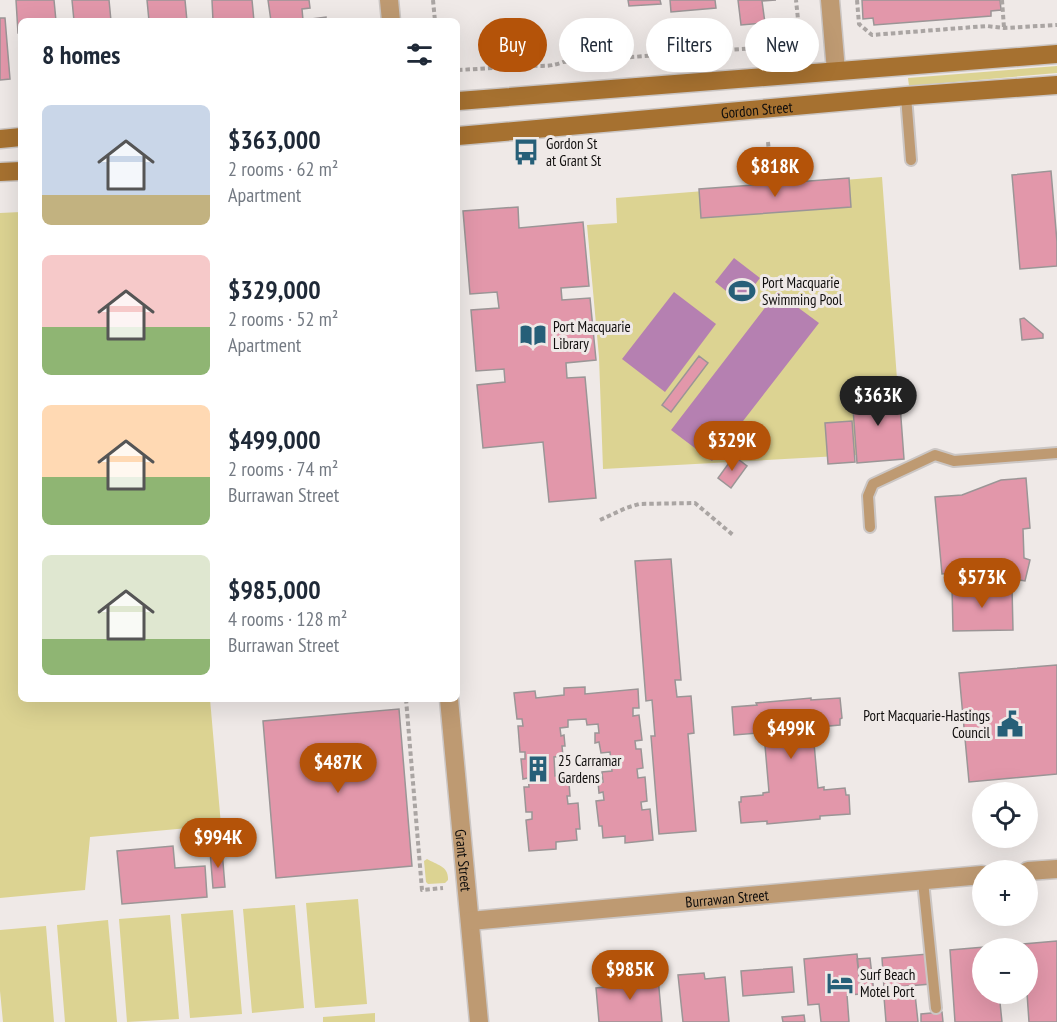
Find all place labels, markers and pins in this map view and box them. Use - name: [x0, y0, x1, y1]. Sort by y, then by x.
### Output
- place label: Gordon St at Grant St: [546, 134, 601, 170]
- bus stop icon: Gordon St at Grant St: [511, 137, 541, 167]
- pin: $818K: [733, 147, 817, 198]
- place label: Port Macquarie Swimming Pool: [762, 273, 843, 309]
- sports icon: Port Macquarie Swimming Pool: [727, 276, 757, 306]
- place label: Port Macquarie Library: [553, 317, 631, 353]
- library icon: Port Macquarie Library: [518, 320, 548, 350]
- pin: $363K: [836, 376, 920, 427]
- pin: $329K: [690, 421, 774, 472]
- pin: $573K: [940, 558, 1024, 609]
- place label: Port Macquarie-Hastings Council: [863, 706, 990, 742]
- pin: $499K: [749, 709, 833, 760]
- public building icon: Port Macquarie-Hastings Council: [995, 709, 1025, 739]
- pin: $487K: [296, 743, 380, 794]
- place label: 25 Carramar Gardens: [558, 751, 622, 787]
- building icon: 25 Carramar Gardens: [523, 754, 553, 784]
- pin: $994K: [176, 818, 260, 869]
- pin: $985K: [588, 950, 672, 1001]
- place label: Surf Beach Motel Port: [860, 965, 915, 1001]
- hotel icon: Surf Beach Motel Port: [825, 968, 855, 998]

